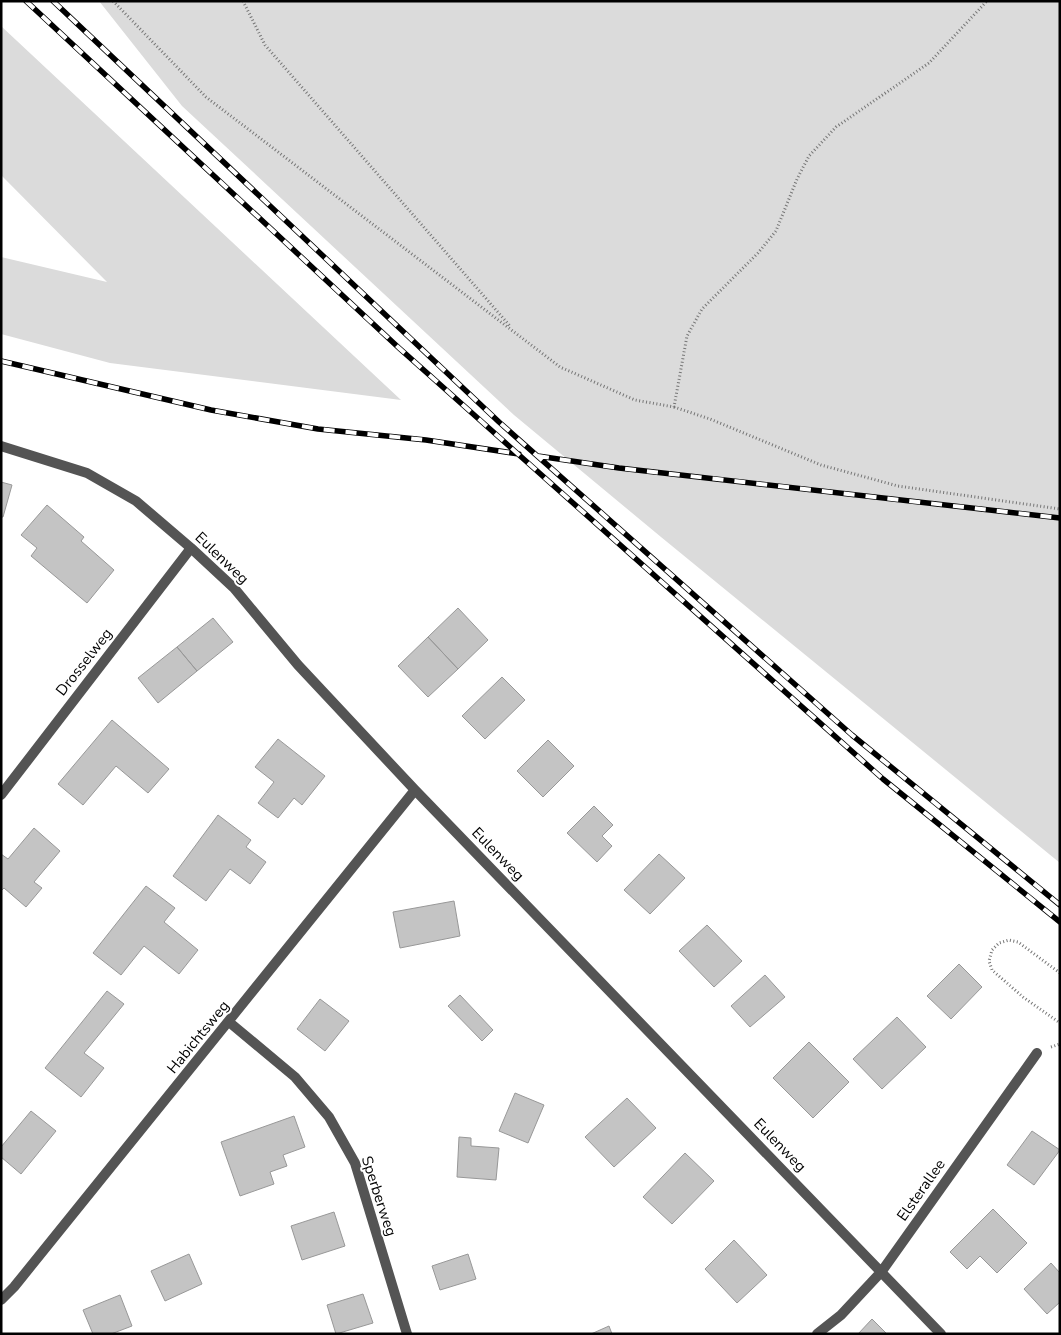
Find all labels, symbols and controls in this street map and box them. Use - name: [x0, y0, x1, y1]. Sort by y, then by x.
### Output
- street label: Eulenweg: [191, 527, 253, 589]
- street label: Drosselweg: [51, 624, 117, 700]
- street label: Eulenweg: [467, 823, 529, 885]
- street label: Habichtsweg: [162, 996, 234, 1078]
- street label: Eulenweg: [749, 1114, 811, 1176]
- street label: Sperberweg: [357, 1153, 401, 1239]
- street label: Elsterallee: [892, 1155, 950, 1225]

